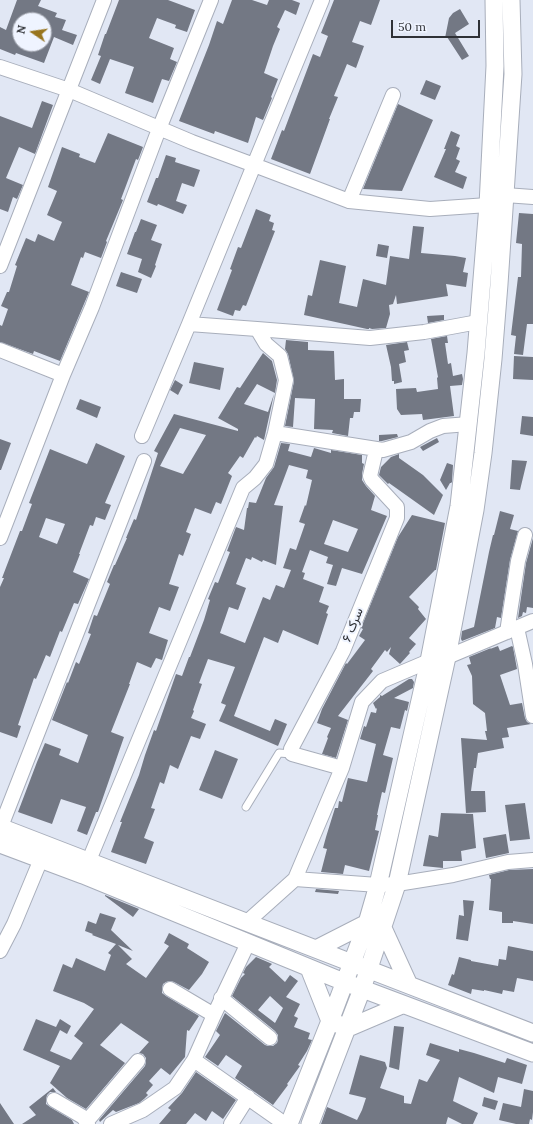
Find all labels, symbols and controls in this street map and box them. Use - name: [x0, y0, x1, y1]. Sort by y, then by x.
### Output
- north arrow: [12, 12, 52, 52]
- scale bar: [393, 12, 482, 38]
- text: 50 m: [398, 19, 426, 34]
- text: N: [14, 24, 29, 35]
- street label: سرک ۶: [339, 606, 367, 644]

